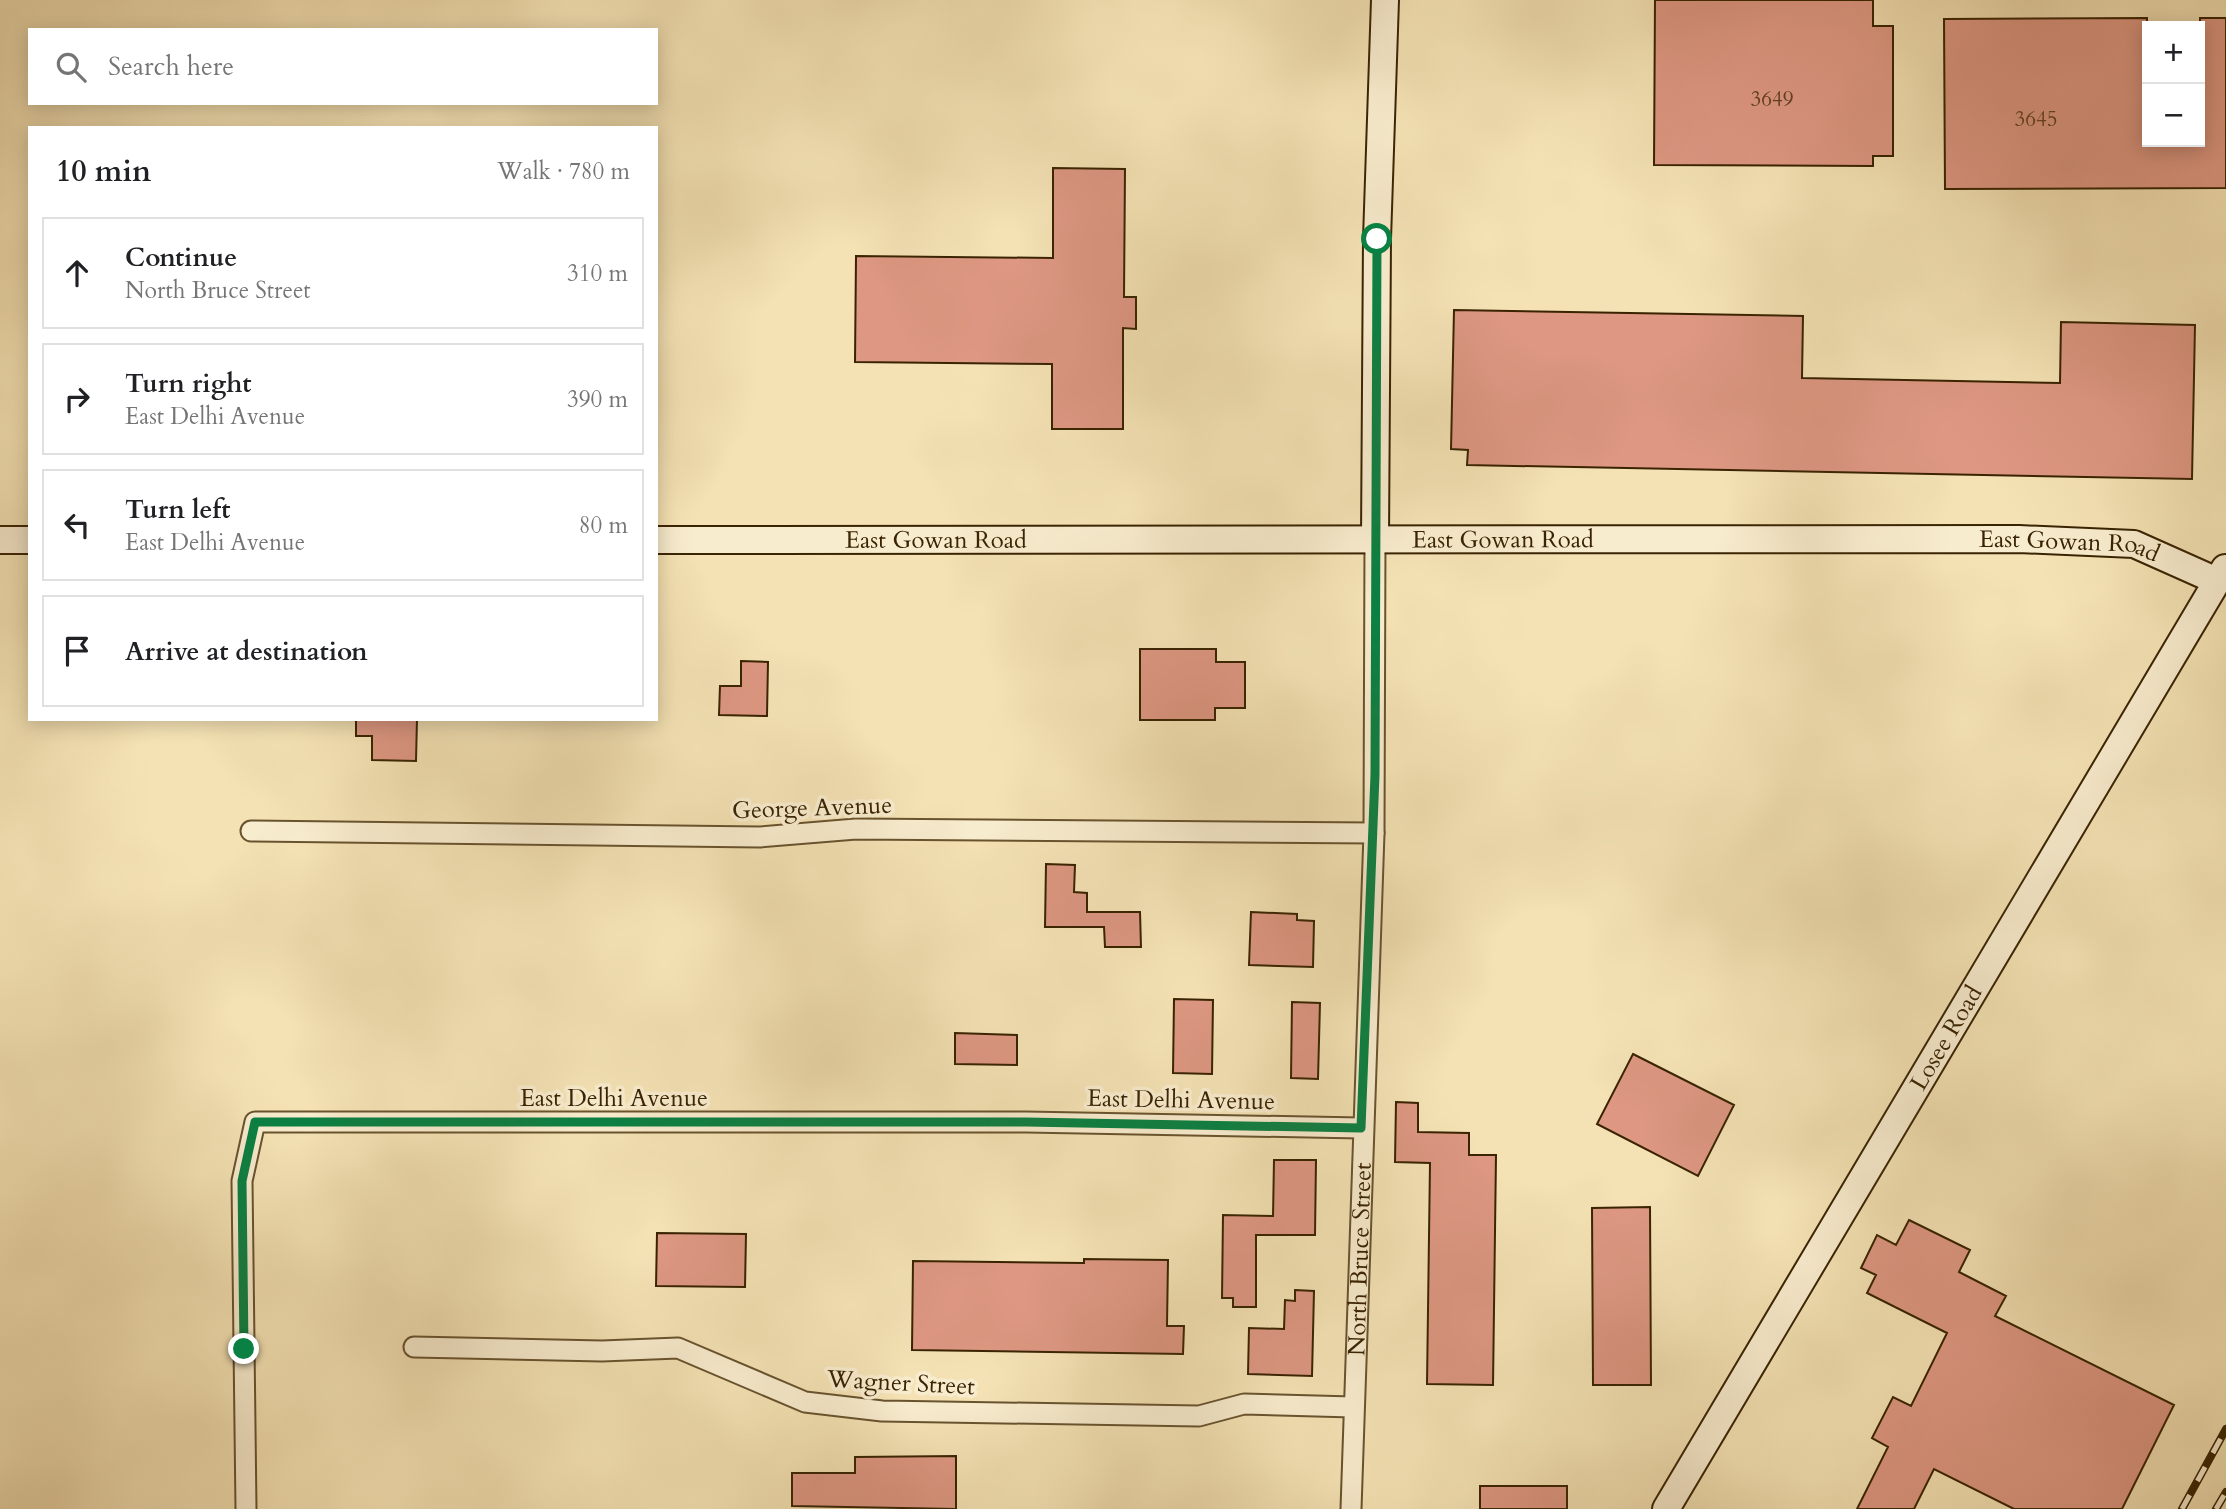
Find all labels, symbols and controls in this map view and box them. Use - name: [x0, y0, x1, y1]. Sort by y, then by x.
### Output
- map controls: [2142, 21, 2205, 147]
- button: +: [2142, 21, 2205, 84]
- search box: [28, 28, 658, 105]
- icon: search: [52, 48, 90, 86]
- text: Search here: [108, 49, 234, 84]
- button: −: [2142, 84, 2205, 147]
- house number: 3649: [1750, 85, 1794, 114]
- house number: 3645: [2014, 105, 2058, 134]
- text: 10 min: [56, 151, 151, 192]
- text: Walk · 780 m: [497, 156, 630, 187]
- route start: [1361, 223, 1392, 254]
- text: Continue: [125, 240, 237, 275]
- icon: ahead: [58, 254, 96, 292]
- text: 310 m: [567, 258, 628, 289]
- text: North Bruce Street: [125, 275, 311, 306]
- text: Turn right: [125, 366, 252, 401]
- icon: right: [58, 380, 96, 418]
- text: 390 m: [567, 384, 628, 415]
- text: East Delhi Avenue: [125, 401, 305, 432]
- text: Turn left: [125, 492, 230, 527]
- icon: left: [58, 506, 96, 544]
- text: 80 m: [579, 510, 628, 541]
- street label: East Gowan Road: [1979, 522, 2165, 570]
- street label: East Gowan Road: [845, 523, 1027, 556]
- street label: East Gowan Road: [1412, 523, 1594, 556]
- text: East Delhi Avenue: [125, 527, 305, 558]
- icon: arrive: [58, 632, 96, 670]
- text: Arrive at destination: [125, 634, 368, 669]
- street label: George Avenue: [731, 789, 893, 827]
- street label: Losee Road: [1902, 979, 1990, 1096]
- street label: East Delhi Avenue: [520, 1082, 708, 1115]
- street label: East Delhi Avenue: [1087, 1082, 1275, 1118]
- street label: North Bruce Street: [1340, 1161, 1379, 1357]
- route end: [228, 1333, 259, 1364]
- street label: Wagner Street: [825, 1363, 976, 1403]

